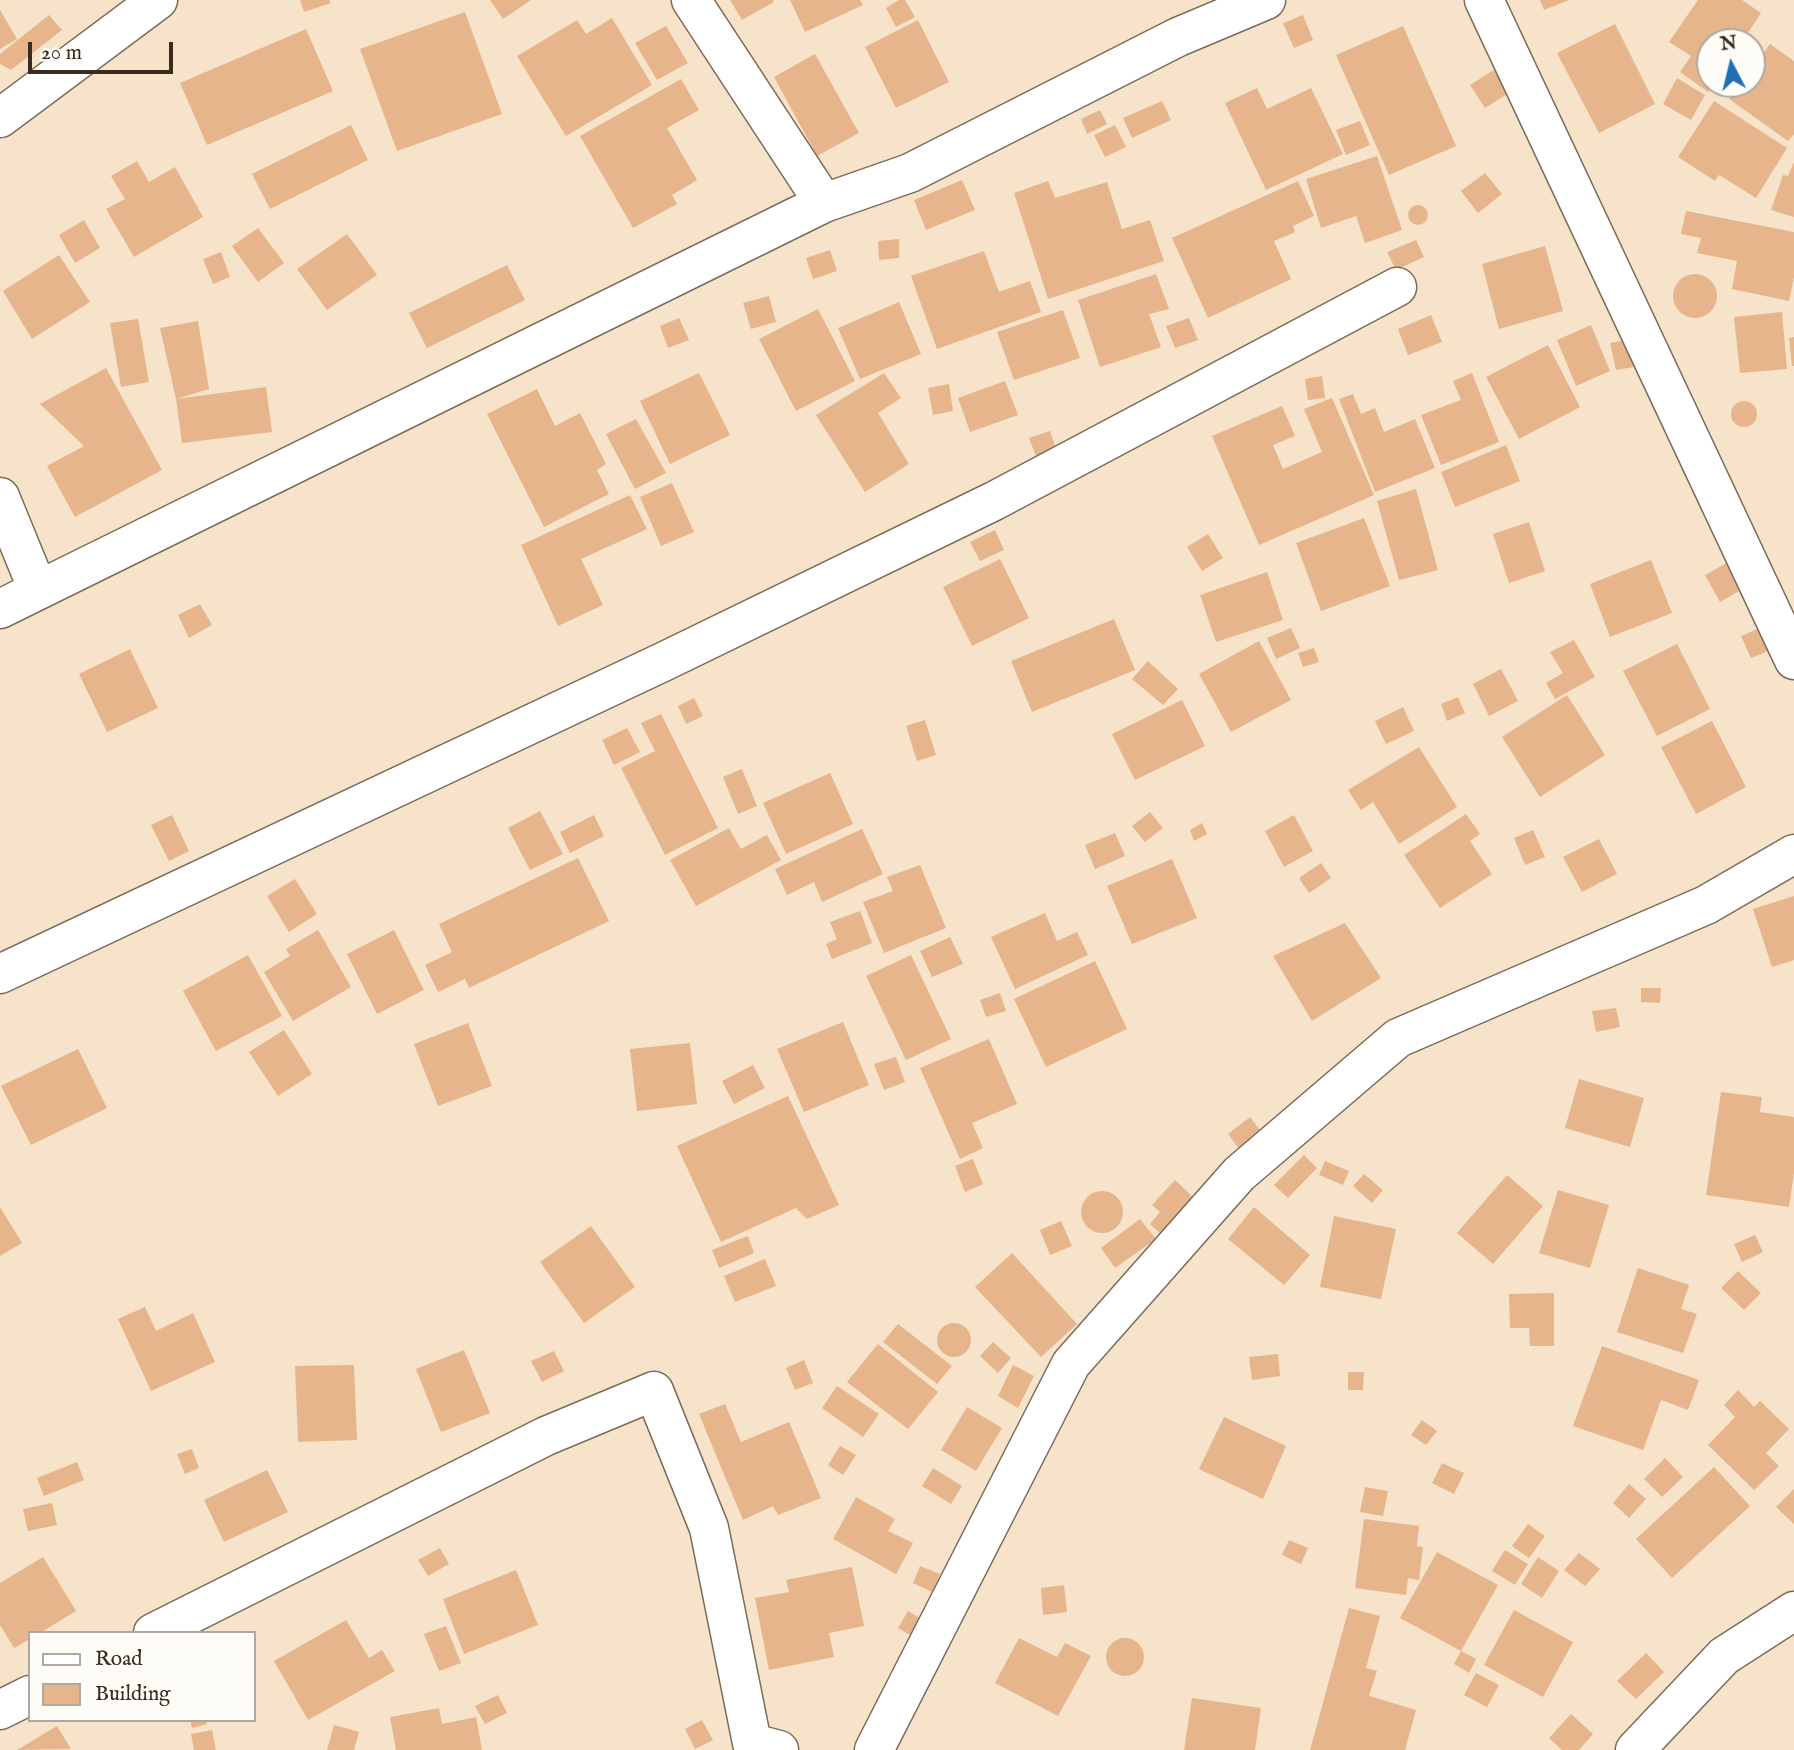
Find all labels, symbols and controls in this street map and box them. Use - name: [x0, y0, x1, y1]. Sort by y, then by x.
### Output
- scale bar: [32, 28, 177, 72]
- north arrow: [1696, 28, 1766, 98]
- text: N: [1719, 31, 1738, 57]
- text: 20 m: [41, 40, 82, 67]
- legend: [28, 1631, 256, 1722]
- text: Road: [95, 1646, 142, 1673]
- text: Building: [95, 1681, 170, 1708]

